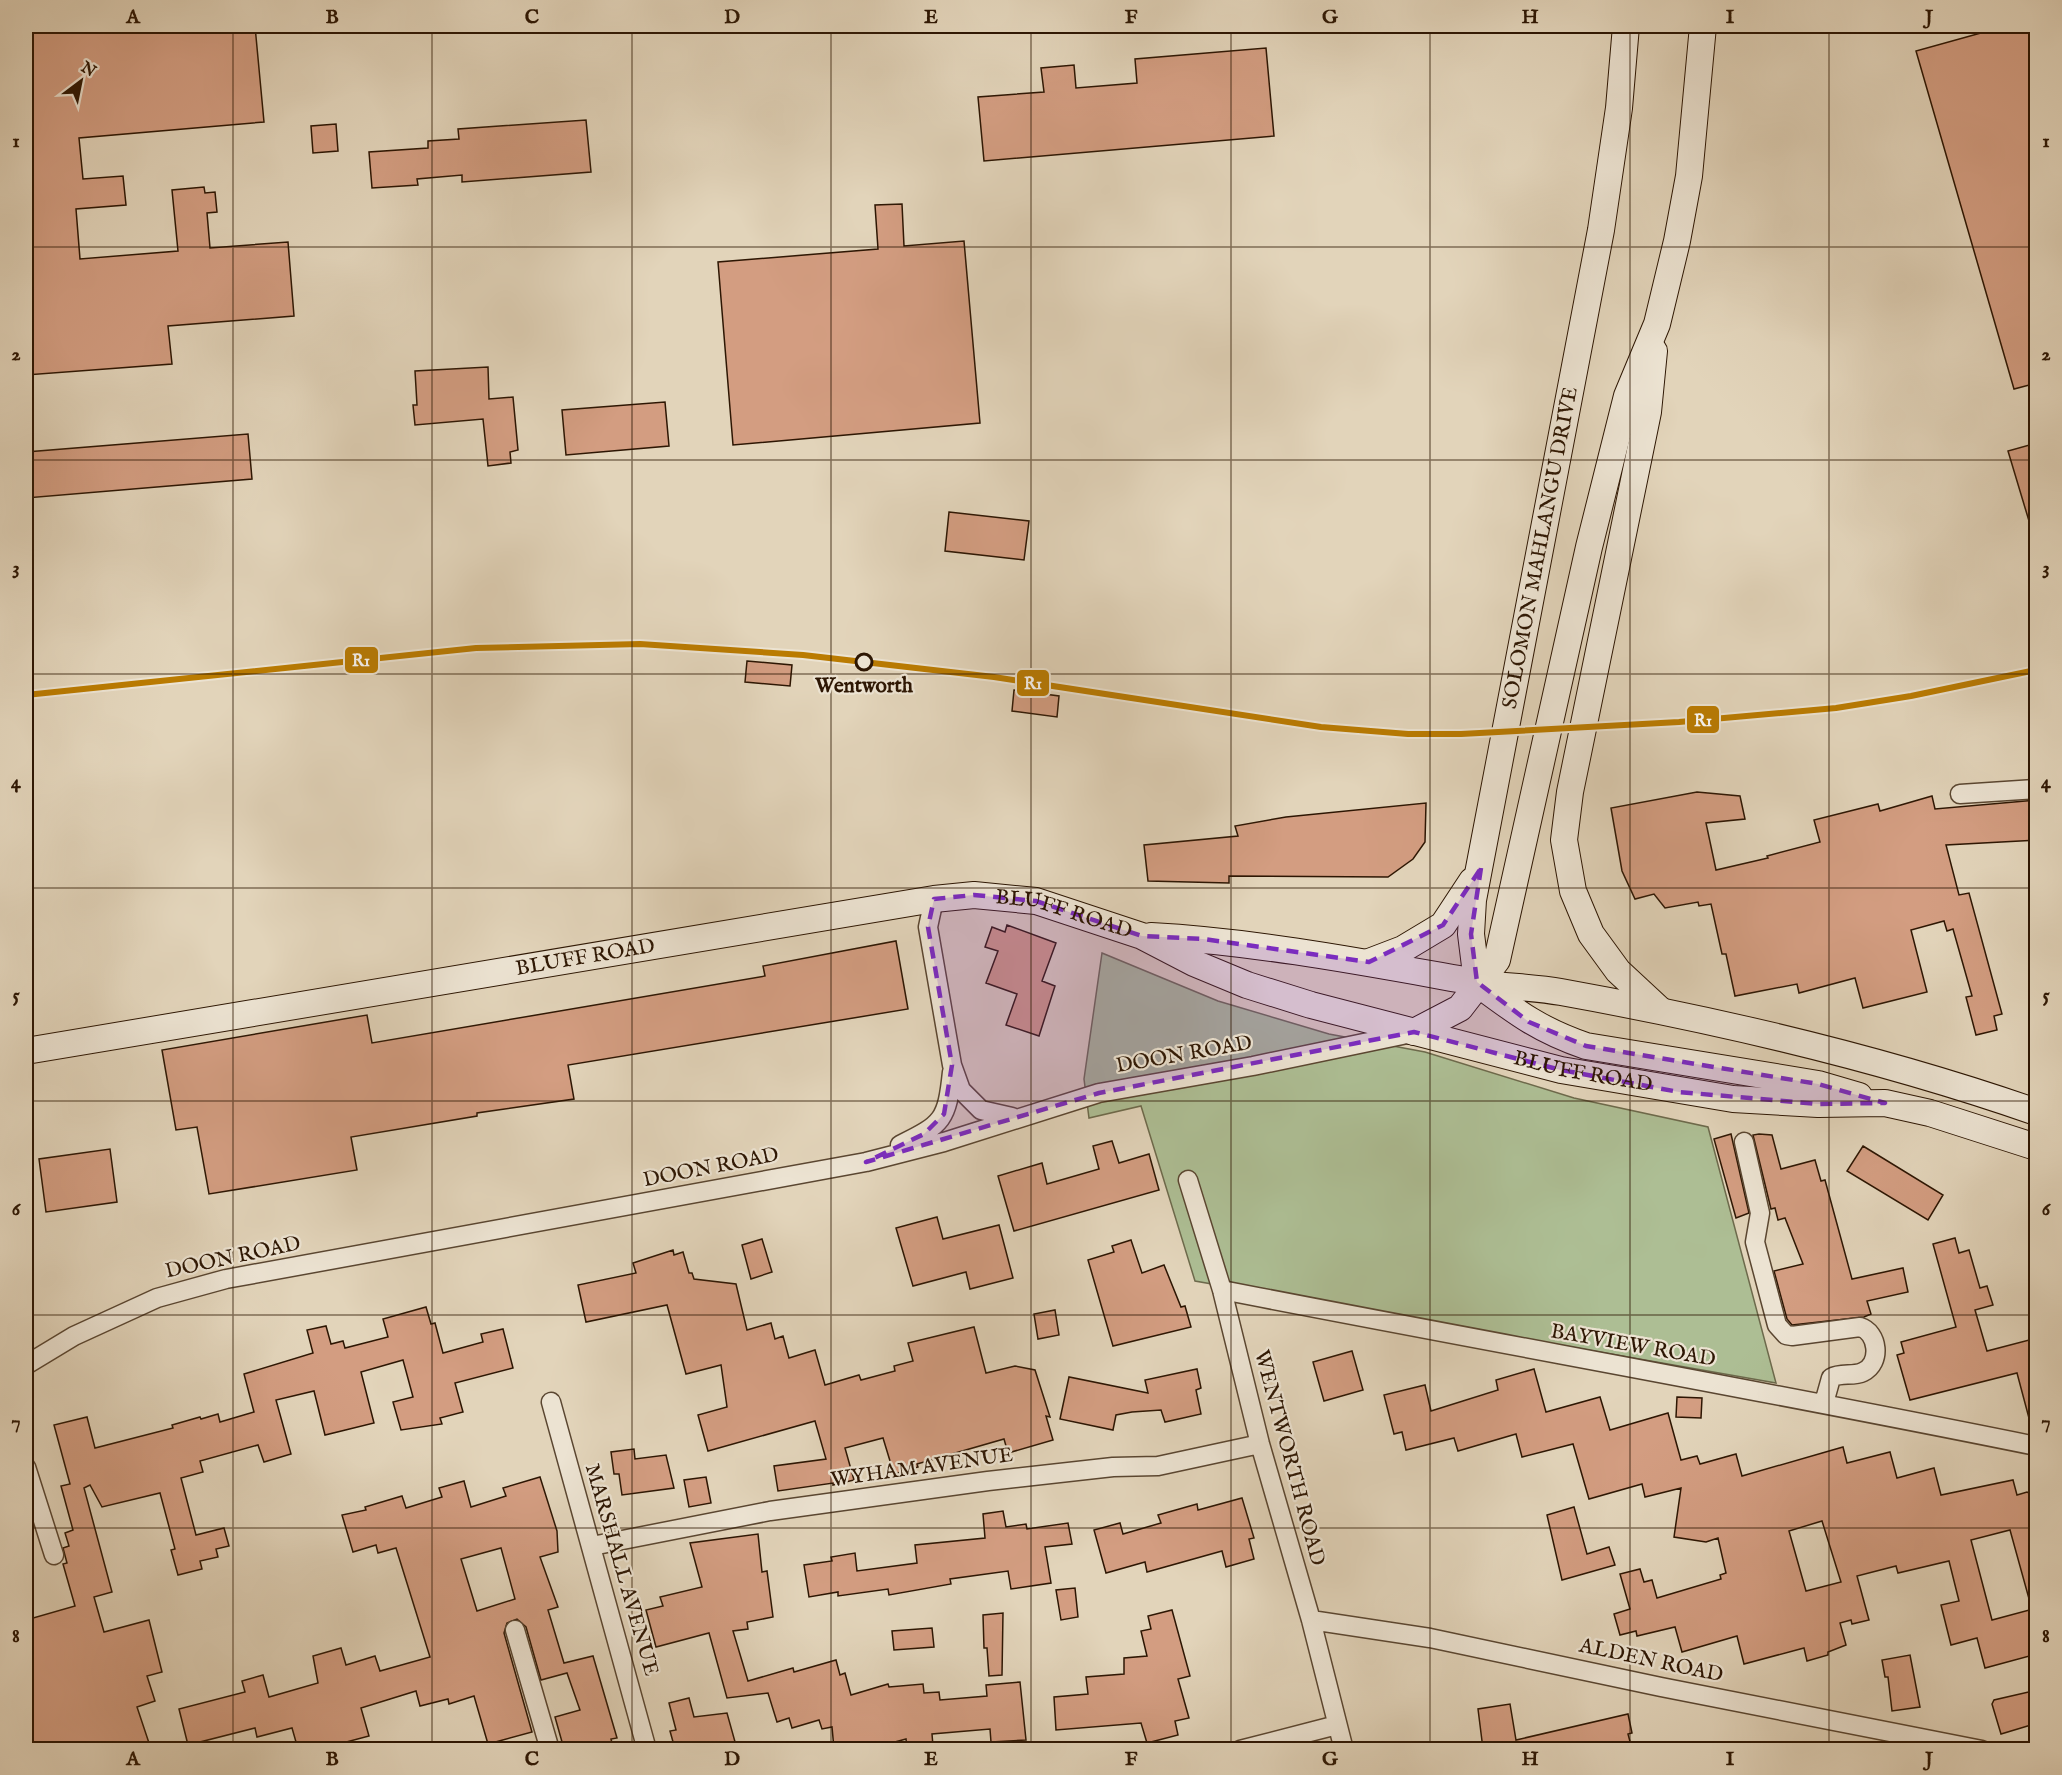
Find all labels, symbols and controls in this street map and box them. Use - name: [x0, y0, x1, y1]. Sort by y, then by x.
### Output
- text: A: [125, 5, 141, 30]
- text: B: [325, 5, 339, 30]
- text: C: [525, 5, 539, 30]
- text: D: [724, 5, 740, 30]
- text: E: [924, 5, 938, 30]
- text: F: [1125, 5, 1138, 30]
- text: G: [1322, 5, 1339, 30]
- text: H: [1521, 5, 1539, 30]
- text: I: [1726, 5, 1735, 30]
- text: J: [1922, 5, 1934, 30]
- north arrow: [51, 51, 111, 111]
- text: N: [76, 57, 99, 82]
- text: 1: [12, 129, 20, 154]
- text: 1: [2042, 129, 2050, 154]
- text: 2: [11, 342, 21, 367]
- text: 2: [2041, 342, 2051, 367]
- street label: SOLOMON MAHLANGU DRIVE: [1496, 385, 1584, 711]
- text: 3: [12, 556, 20, 581]
- text: 3: [2042, 556, 2050, 581]
- line badge: R1: [344, 646, 379, 674]
- text: R1: [352, 652, 370, 672]
- marker: Wentworth: [855, 653, 873, 671]
- line badge: R1: [1016, 669, 1050, 697]
- place label: Wentworth: [814, 673, 914, 700]
- text: R1: [1024, 675, 1042, 695]
- line badge: R1: [1686, 705, 1720, 734]
- text: R1: [1694, 712, 1712, 732]
- text: 4: [11, 770, 22, 795]
- text: 4: [2041, 770, 2052, 795]
- street label: BLUFF ROAD: [994, 884, 1136, 945]
- street label: BLUFF ROAD: [513, 932, 657, 982]
- text: 5: [12, 983, 20, 1008]
- text: 5: [2042, 983, 2050, 1008]
- street label: DOON ROAD: [1114, 1030, 1254, 1080]
- street label: BLUFF ROAD: [1511, 1045, 1654, 1099]
- street label: DOON ROAD: [641, 1142, 781, 1194]
- text: 6: [12, 1197, 22, 1222]
- text: 6: [2042, 1197, 2052, 1222]
- street label: DOON ROAD: [163, 1230, 303, 1286]
- street label: BAYVIEW ROAD: [1548, 1318, 1718, 1374]
- street label: WENTWORTH ROAD: [1247, 1347, 1331, 1569]
- text: 7: [11, 1410, 21, 1435]
- text: 7: [2041, 1410, 2051, 1435]
- street label: WYHAM AVENUE: [829, 1442, 1015, 1494]
- street label: MARSHALL AVENUE: [578, 1461, 664, 1679]
- text: 8: [12, 1624, 20, 1649]
- text: 8: [2042, 1624, 2050, 1649]
- street label: ALDEN ROAD: [1576, 1632, 1725, 1689]
- text: A: [125, 1747, 141, 1772]
- text: B: [325, 1747, 339, 1772]
- text: C: [525, 1747, 539, 1772]
- text: D: [724, 1747, 740, 1772]
- text: E: [924, 1747, 938, 1772]
- text: F: [1125, 1747, 1138, 1772]
- text: G: [1322, 1747, 1339, 1772]
- text: H: [1521, 1747, 1539, 1772]
- text: I: [1726, 1747, 1735, 1772]
- text: J: [1922, 1747, 1934, 1772]

